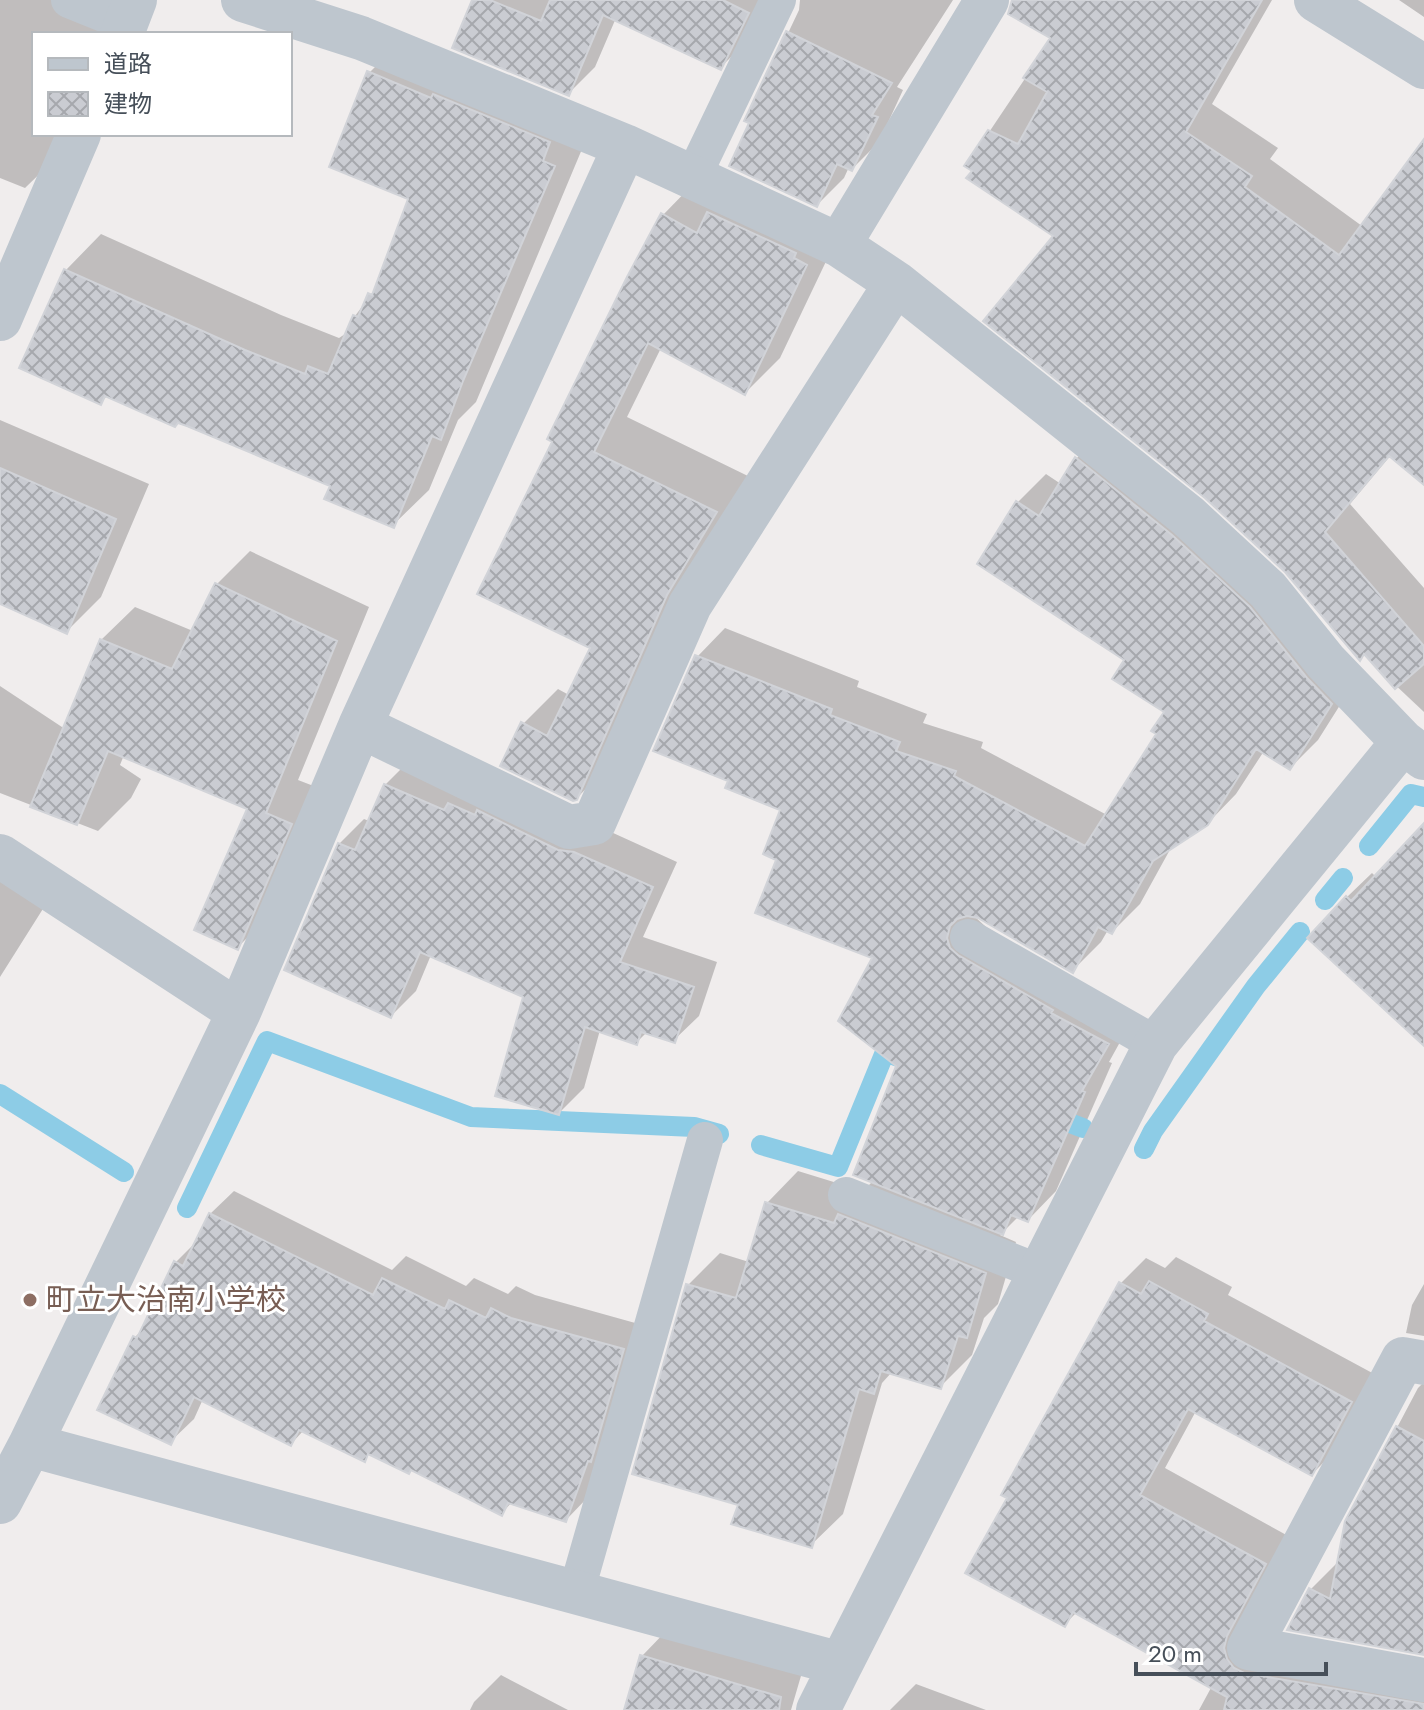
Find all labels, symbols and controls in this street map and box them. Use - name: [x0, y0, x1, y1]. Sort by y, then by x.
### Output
- legend: [32, 32, 292, 136]
- text: 道路: [104, 46, 152, 81]
- text: 建物: [104, 86, 152, 121]
- place label: 町立大治南小学校: [46, 1278, 286, 1321]
- marker: 町立大治南小学校: [21, 1291, 39, 1309]
- scale bar: [1136, 1626, 1326, 1676]
- text: 20 m: [1148, 1636, 1202, 1671]

